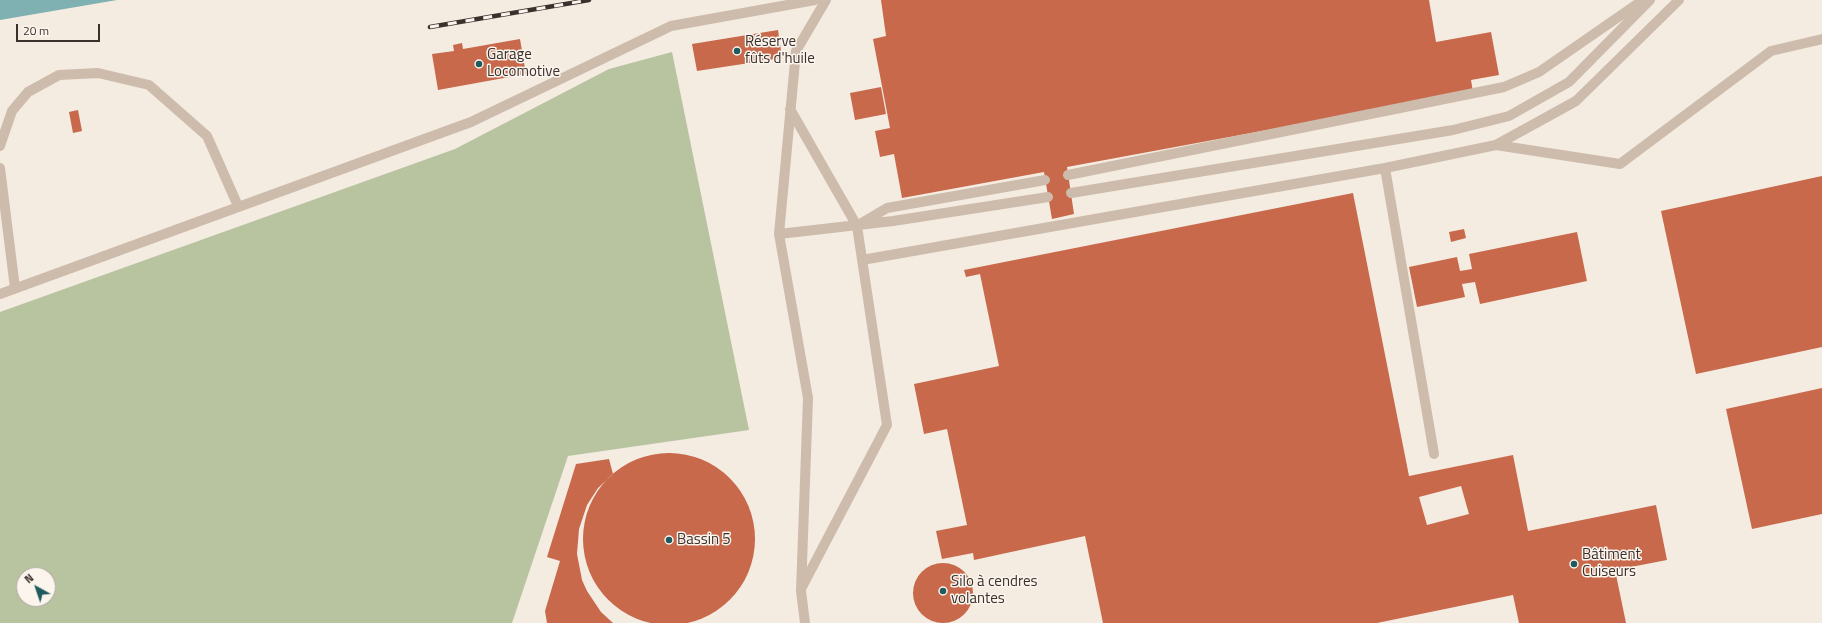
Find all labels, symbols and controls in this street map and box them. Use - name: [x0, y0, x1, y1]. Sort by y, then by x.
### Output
- scale bar: [18, 16, 102, 42]
- text: 20 m: [23, 21, 49, 40]
- place label: Réserve fûts d'huile: [745, 33, 815, 68]
- place label: Garage Locomotive: [487, 46, 560, 81]
- marker: Réserve fûts d'huile: [732, 46, 742, 56]
- marker: Garage Locomotive: [474, 59, 484, 69]
- place label: Bassin 5: [677, 531, 731, 549]
- marker: Bassin 5: [664, 535, 674, 545]
- place label: Bâtiment Cuiseurs: [1582, 546, 1641, 581]
- marker: Bâtiment Cuiseurs: [1569, 559, 1579, 569]
- north arrow: [16, 567, 56, 607]
- text: N: [21, 570, 37, 587]
- place label: Silo à cendres volantes: [951, 573, 1038, 608]
- marker: Silo à cendres volantes: [938, 586, 948, 596]

